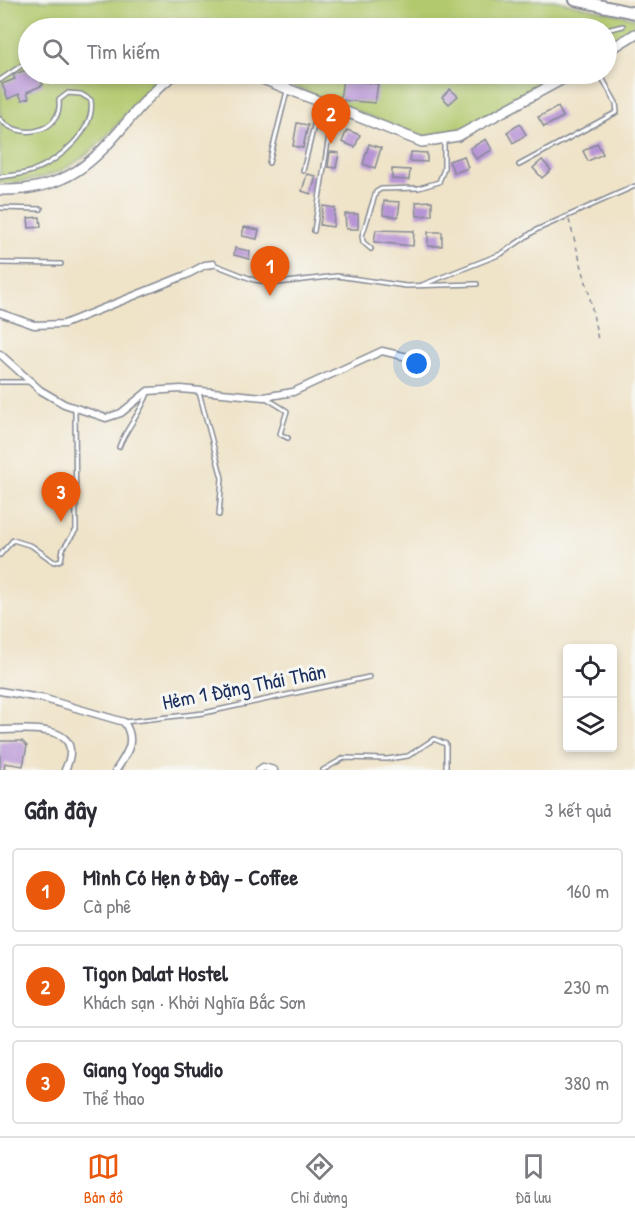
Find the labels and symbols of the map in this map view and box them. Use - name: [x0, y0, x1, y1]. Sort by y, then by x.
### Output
- pin: 2: [312, 94, 350, 144]
- pin: 1: [250, 246, 290, 296]
- your location: [402, 349, 431, 378]
- pin: 3: [42, 472, 80, 522]
- street label: Hẻm 1 Đặng Thái Thân: [160, 656, 328, 717]

